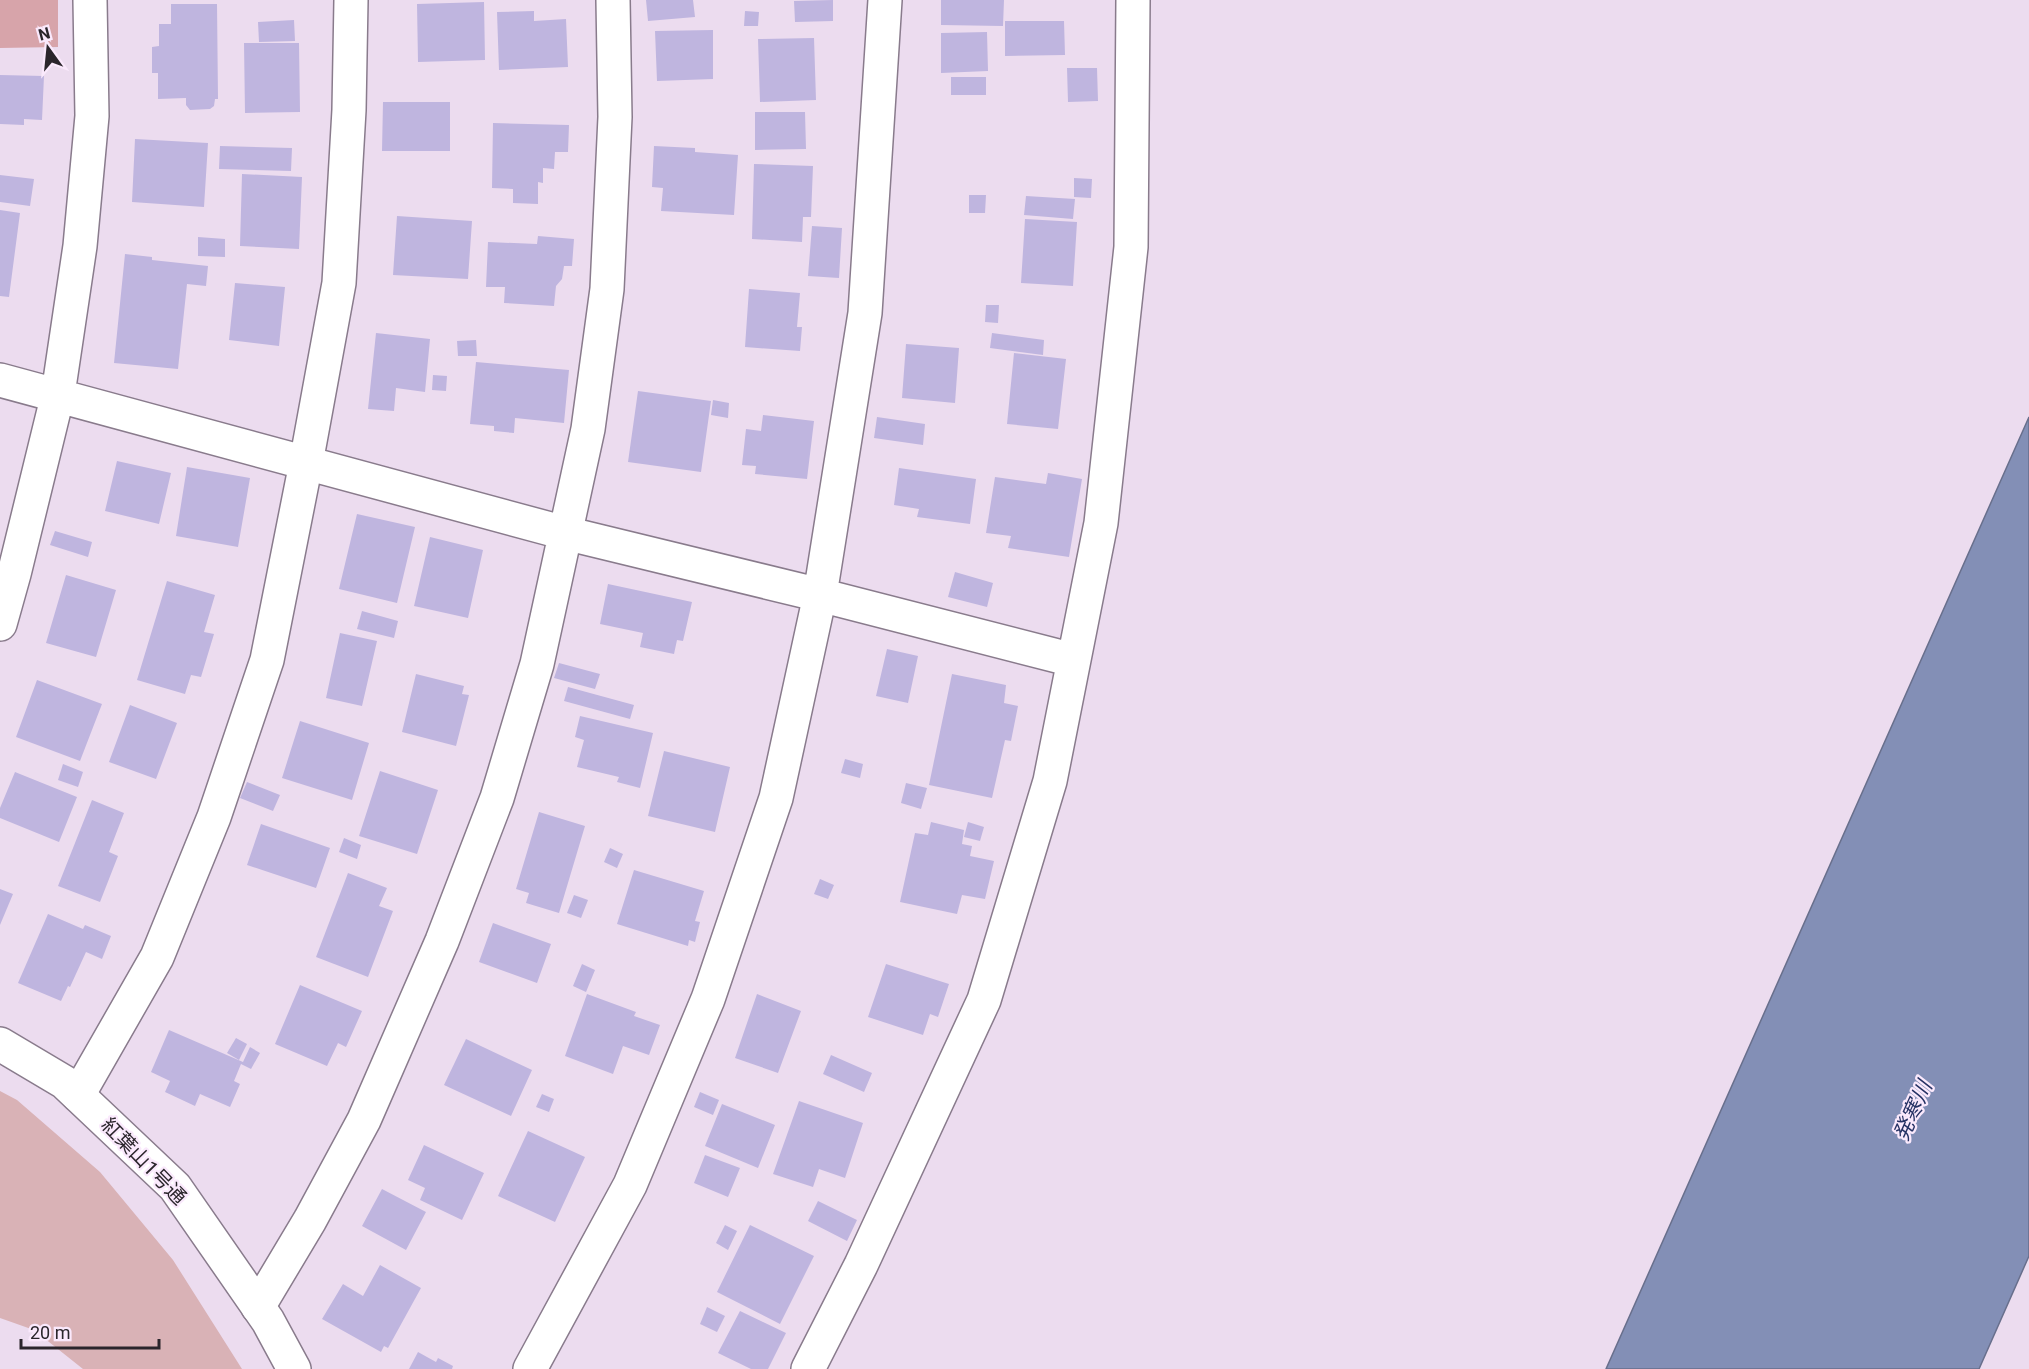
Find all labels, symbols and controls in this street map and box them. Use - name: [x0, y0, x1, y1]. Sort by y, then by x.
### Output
- north arrow: [18, 18, 78, 78]
- text: N: [36, 23, 52, 45]
- water label: 発寒川: [1889, 1076, 1938, 1145]
- street label: 紅葉山1号通: [97, 1113, 191, 1209]
- scale bar: [21, 1312, 159, 1350]
- text: 20 m: [30, 1322, 70, 1343]

